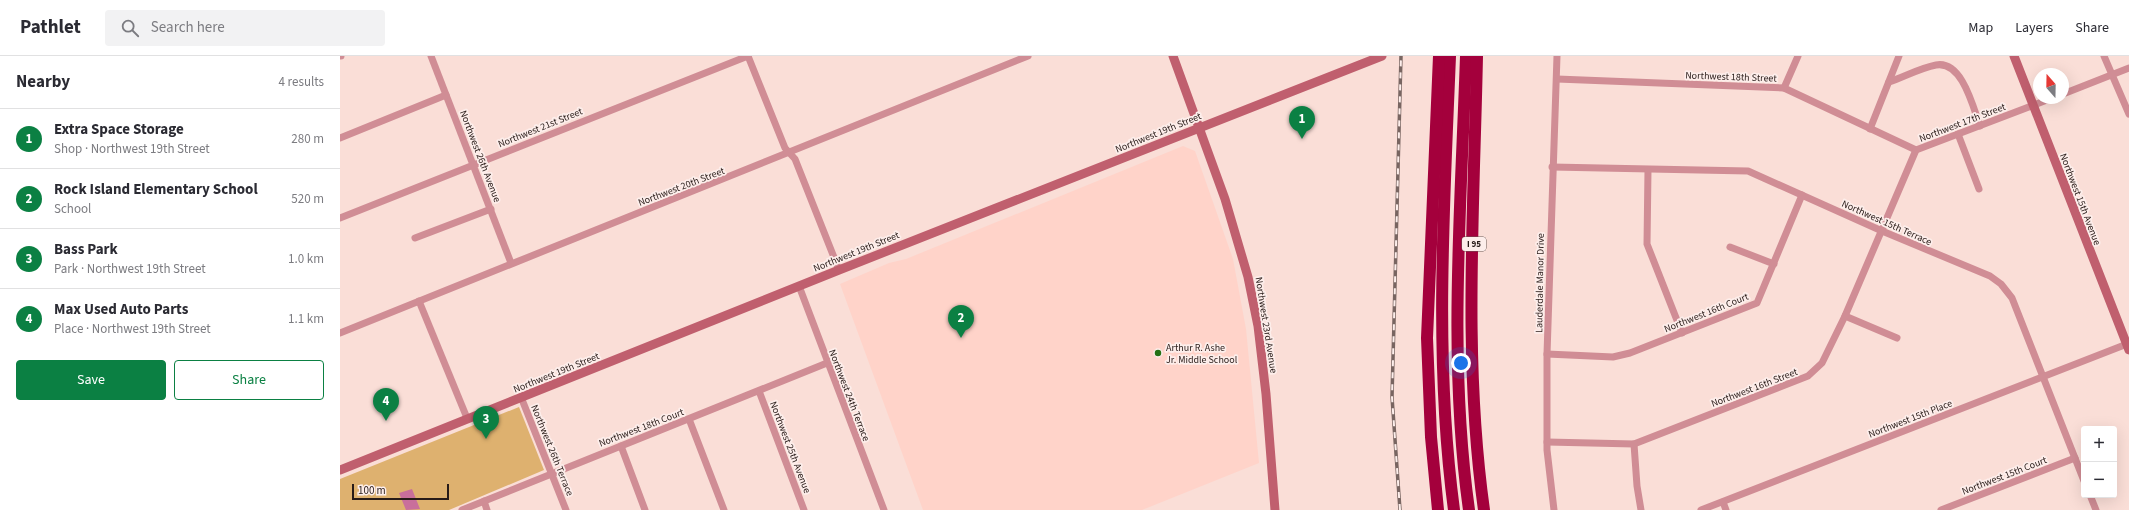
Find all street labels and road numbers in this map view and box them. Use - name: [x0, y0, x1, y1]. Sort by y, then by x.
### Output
- street label: Northwest 18th Street: [1685, 68, 1778, 86]
- street label: Northwest 17th Street: [1917, 100, 2008, 146]
- street label: Northwest 21st Street: [496, 104, 585, 151]
- street label: Northwest 26th Avenue: [456, 108, 504, 204]
- street label: Northwest 19th Street: [1113, 109, 1204, 157]
- street label: Northwest 15th Avenue: [2056, 151, 2104, 247]
- street label: Northwest 20th Street: [636, 164, 727, 210]
- street label: Northwest 15th Terrace: [1839, 197, 1934, 249]
- street label: Northwest 19th Street: [811, 228, 902, 276]
- street label: Lauderdale Manor Drive: [1532, 233, 1548, 333]
- road number: I 95: [1462, 237, 1486, 251]
- street label: Northwest 23rd Avenue: [1251, 276, 1281, 374]
- street label: Northwest 16th Court: [1662, 289, 1751, 336]
- street label: Northwest 24th Terrace: [825, 348, 873, 443]
- street label: Northwest 19th Street: [511, 349, 602, 397]
- street label: Northwest 16th Street: [1709, 365, 1800, 411]
- street label: Northwest 15th Place: [1866, 396, 1954, 441]
- street label: Northwest 25th Avenue: [766, 399, 814, 495]
- street label: Northwest 26th Terrace: [527, 403, 577, 498]
- street label: Northwest 18th Court: [597, 405, 686, 451]
- street label: Northwest 15th Court: [1960, 453, 2049, 499]

